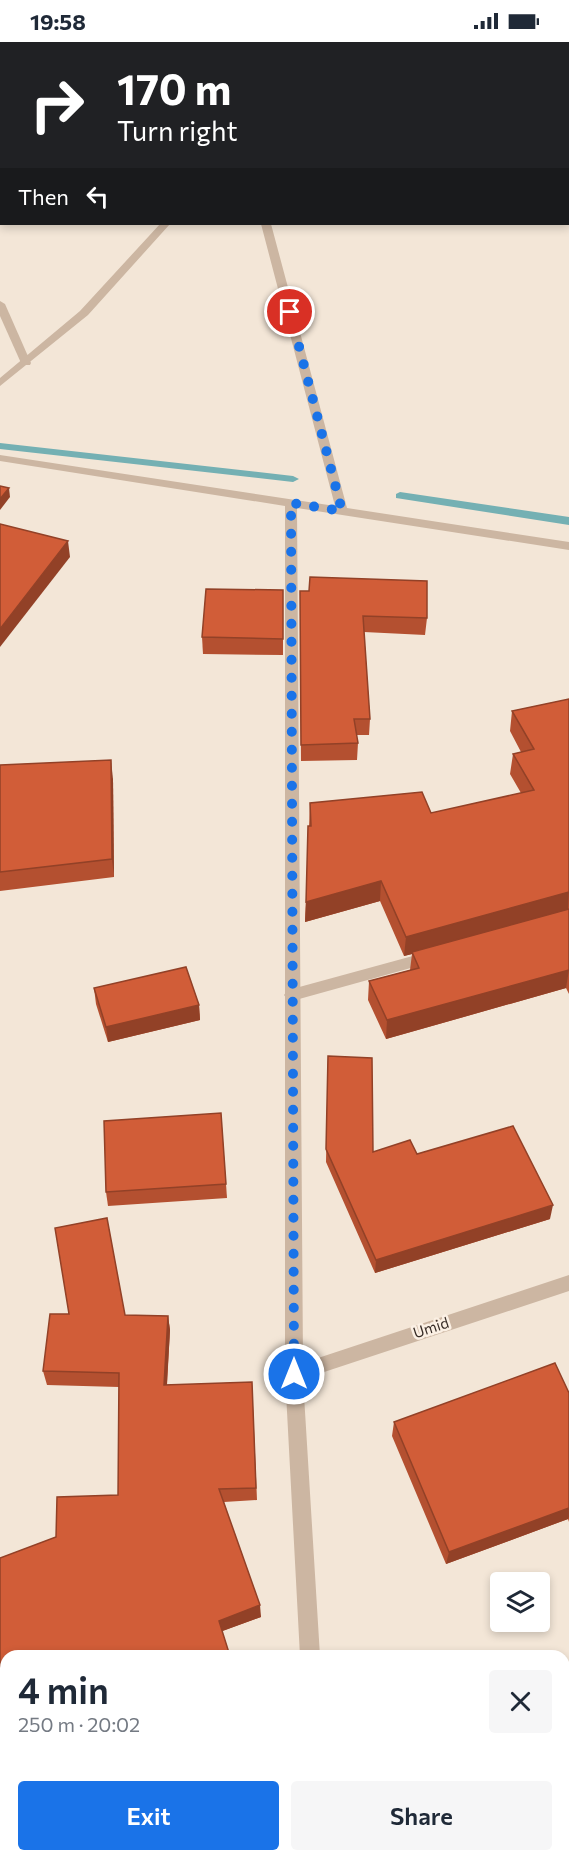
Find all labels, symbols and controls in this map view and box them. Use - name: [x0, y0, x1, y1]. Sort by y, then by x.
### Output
- text: 19:58: [30, 8, 86, 35]
- text: 170 m: [117, 62, 231, 114]
- icon: right: [18, 66, 96, 144]
- text: Turn right: [117, 114, 237, 147]
- icon: left: [81, 180, 114, 213]
- text: Then: [18, 183, 69, 210]
- pin: [264, 286, 315, 337]
- icon: arrive: [273, 295, 306, 328]
- street label: Umid: [411, 1313, 451, 1341]
- position arrow: [262, 1342, 326, 1406]
- map controls: [490, 1572, 550, 1632]
- button: layers: [490, 1572, 550, 1632]
- text: 4 min: [18, 1667, 109, 1711]
- button: close: [489, 1670, 552, 1733]
- text: 250 m · 20:02: [18, 1712, 140, 1736]
- button: Exit: [18, 1781, 279, 1850]
- button: Share: [291, 1781, 552, 1850]

